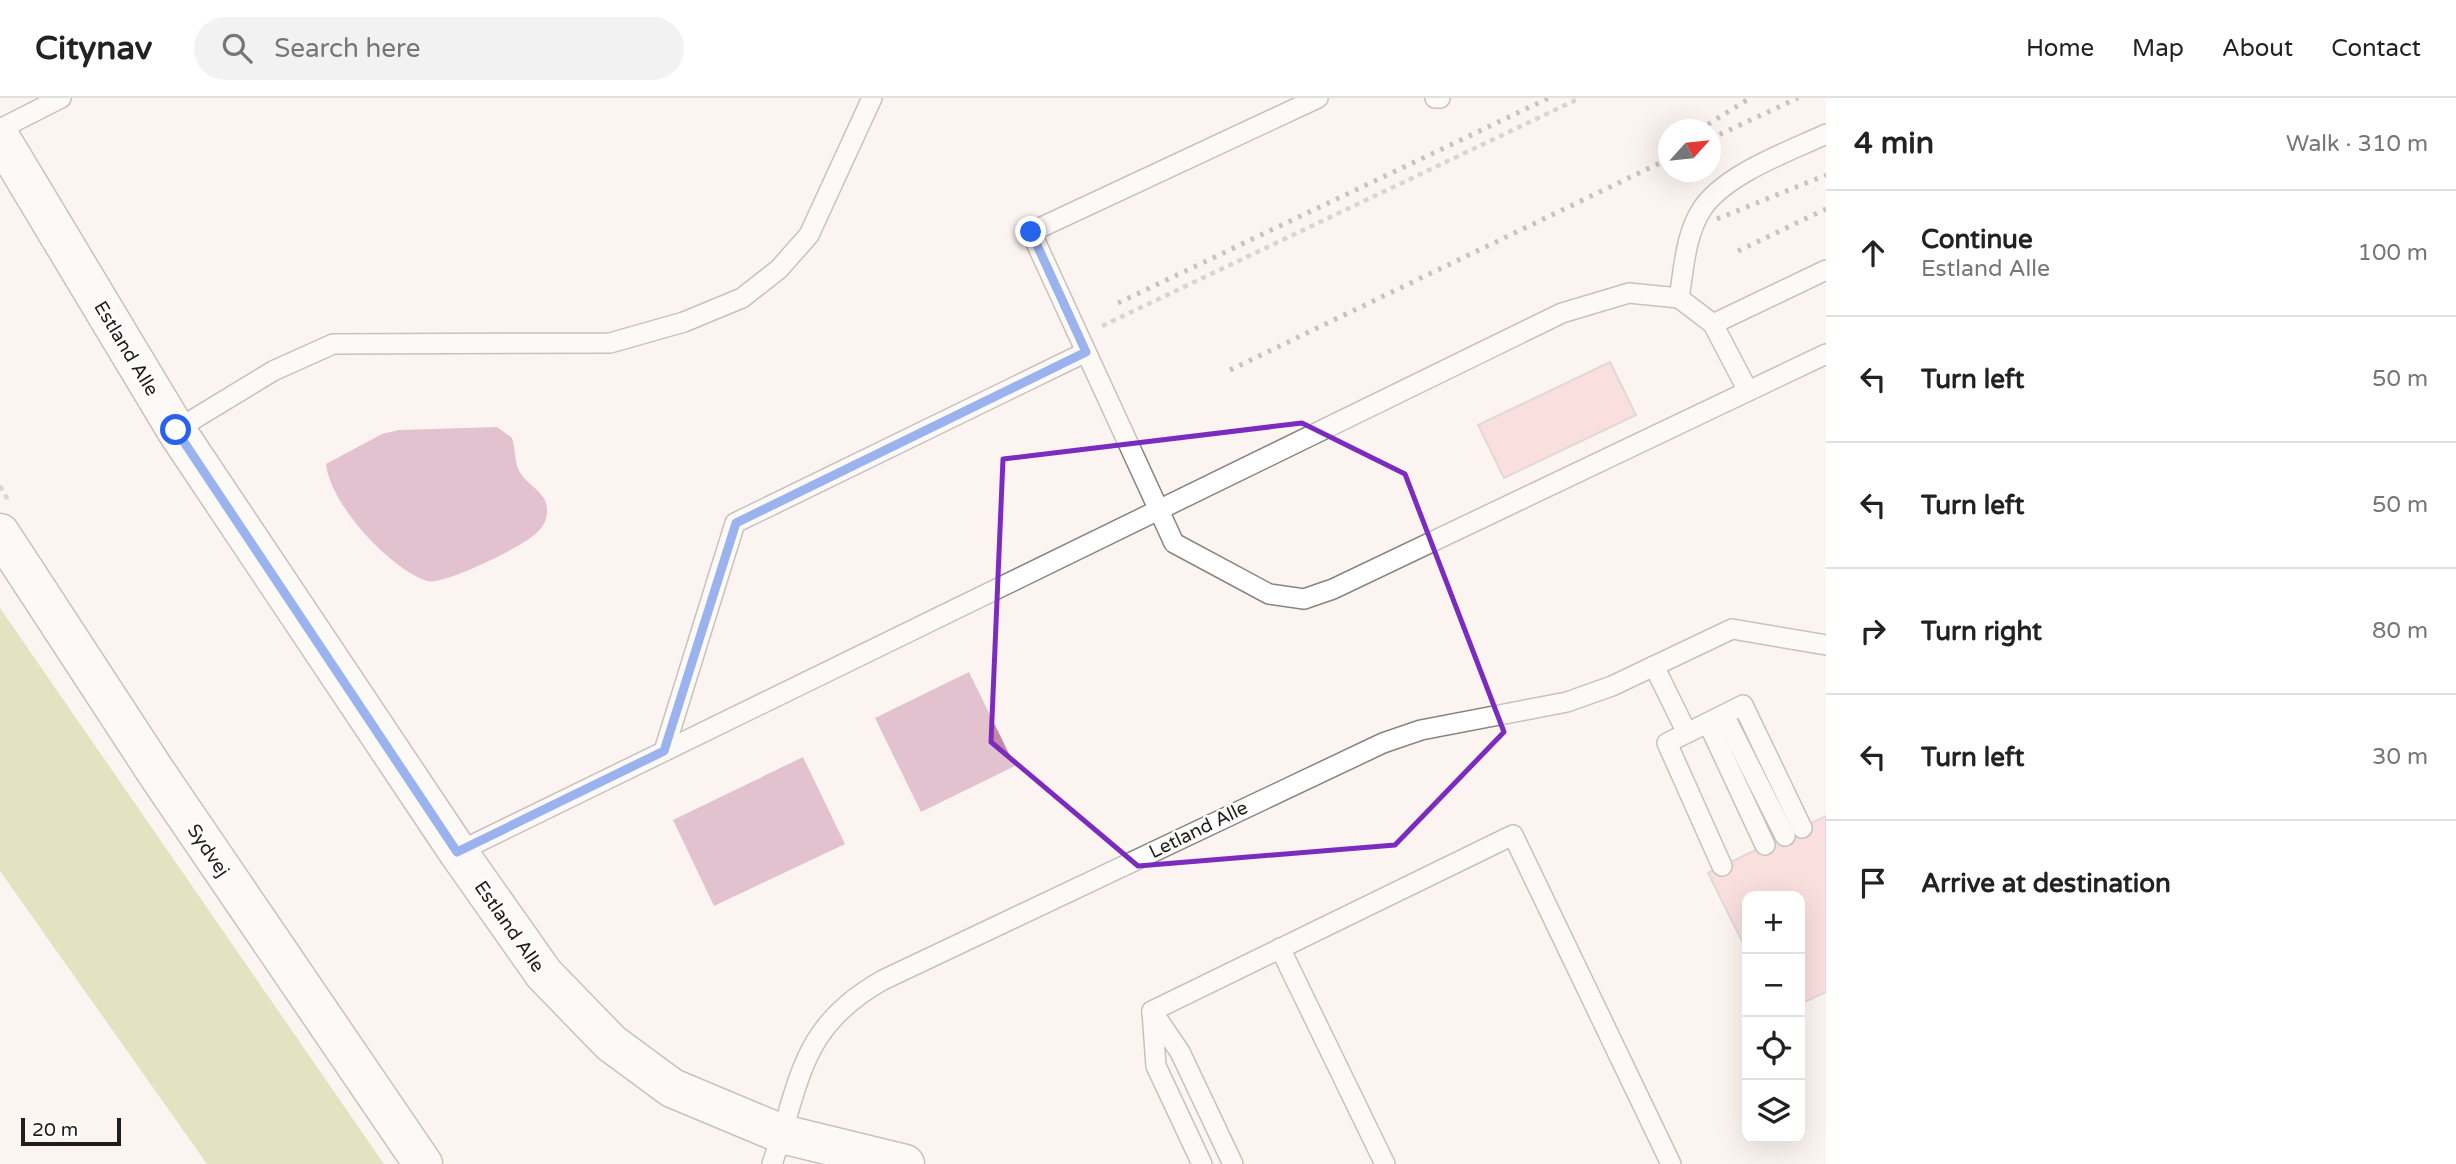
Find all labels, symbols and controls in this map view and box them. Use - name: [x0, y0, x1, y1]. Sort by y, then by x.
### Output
- search box: [194, 17, 684, 80]
- text: Citynav: [35, 29, 152, 68]
- icon: search: [218, 29, 256, 67]
- text: Search here: [274, 33, 420, 64]
- text: Home: [2026, 34, 2094, 63]
- text: Map: [2132, 34, 2184, 63]
- text: About: [2222, 34, 2293, 63]
- text: Contact: [2331, 34, 2421, 63]
- north arrow: [1658, 119, 1721, 182]
- text: 4 min: [1854, 125, 1934, 162]
- text: Walk · 310 m: [2286, 130, 2428, 158]
- route end: [1015, 216, 1046, 247]
- text: Continue: [1921, 224, 2033, 255]
- icon: ahead: [1854, 234, 1892, 272]
- text: 100 m: [2358, 239, 2428, 267]
- text: Estland Alle: [1921, 255, 2050, 283]
- street label: Estland Alle: [89, 297, 163, 400]
- icon: left: [1854, 360, 1892, 398]
- text: Turn left: [1921, 364, 2024, 395]
- text: 50 m: [2372, 365, 2428, 393]
- route start: [160, 414, 191, 445]
- icon: left: [1854, 486, 1892, 524]
- text: Turn left: [1921, 490, 2024, 521]
- text: 50 m: [2372, 491, 2428, 519]
- icon: right: [1854, 612, 1892, 650]
- text: Turn right: [1921, 616, 2042, 647]
- text: 80 m: [2372, 617, 2428, 645]
- icon: left: [1854, 738, 1892, 776]
- text: Turn left: [1921, 742, 2024, 773]
- text: 30 m: [2372, 743, 2428, 771]
- street label: Letland Alle: [1145, 797, 1251, 863]
- street label: Sydvej: [183, 820, 234, 881]
- icon: arrive: [1854, 864, 1892, 902]
- text: Arrive at destination: [1921, 868, 2171, 899]
- street label: Estland Alle: [470, 877, 549, 977]
- map controls: [1742, 891, 1805, 1143]
- button: +: [1742, 891, 1805, 954]
- button: −: [1742, 954, 1805, 1017]
- button: locate: [1742, 1017, 1805, 1080]
- button: layers: [1742, 1080, 1805, 1143]
- scale bar: [21, 1115, 121, 1147]
- text: 20 m: [32, 1119, 78, 1141]

